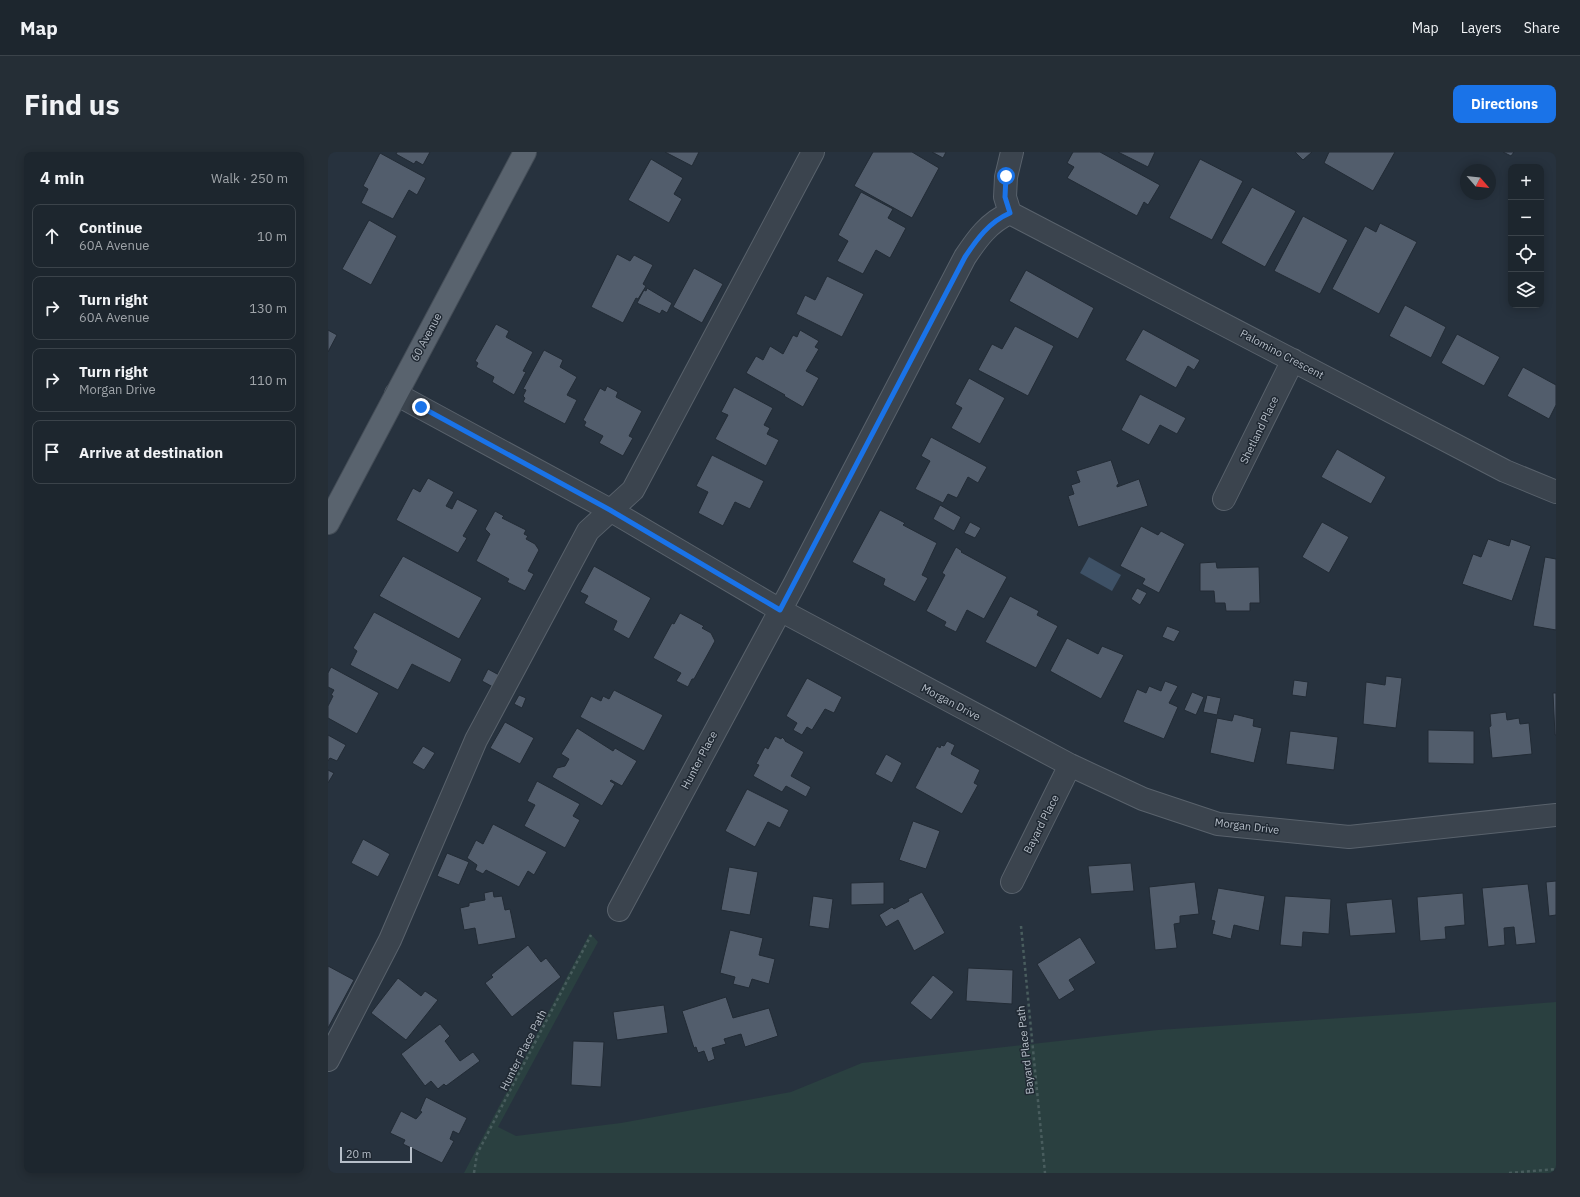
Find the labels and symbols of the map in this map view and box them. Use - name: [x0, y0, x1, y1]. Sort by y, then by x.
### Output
- north arrow: [1460, 164, 1496, 200]
- route start: [997, 167, 1015, 185]
- street label: 60 Avenue: [407, 311, 445, 363]
- street label: Palomino Crescent: [1238, 326, 1326, 382]
- street label: Shetland Place: [1237, 394, 1281, 466]
- route end: [412, 398, 430, 416]
- street label: Morgan Drive: [919, 681, 983, 723]
- street label: Hunter Place: [678, 729, 720, 791]
- street label: Bayard Place: [1020, 792, 1062, 856]
- street label: Morgan Drive: [1214, 815, 1280, 837]
- street label: Bayard Place Path: [1013, 1005, 1037, 1095]
- street label: Hunter Place Path: [497, 1007, 549, 1093]
- scale bar: [340, 1145, 412, 1164]

